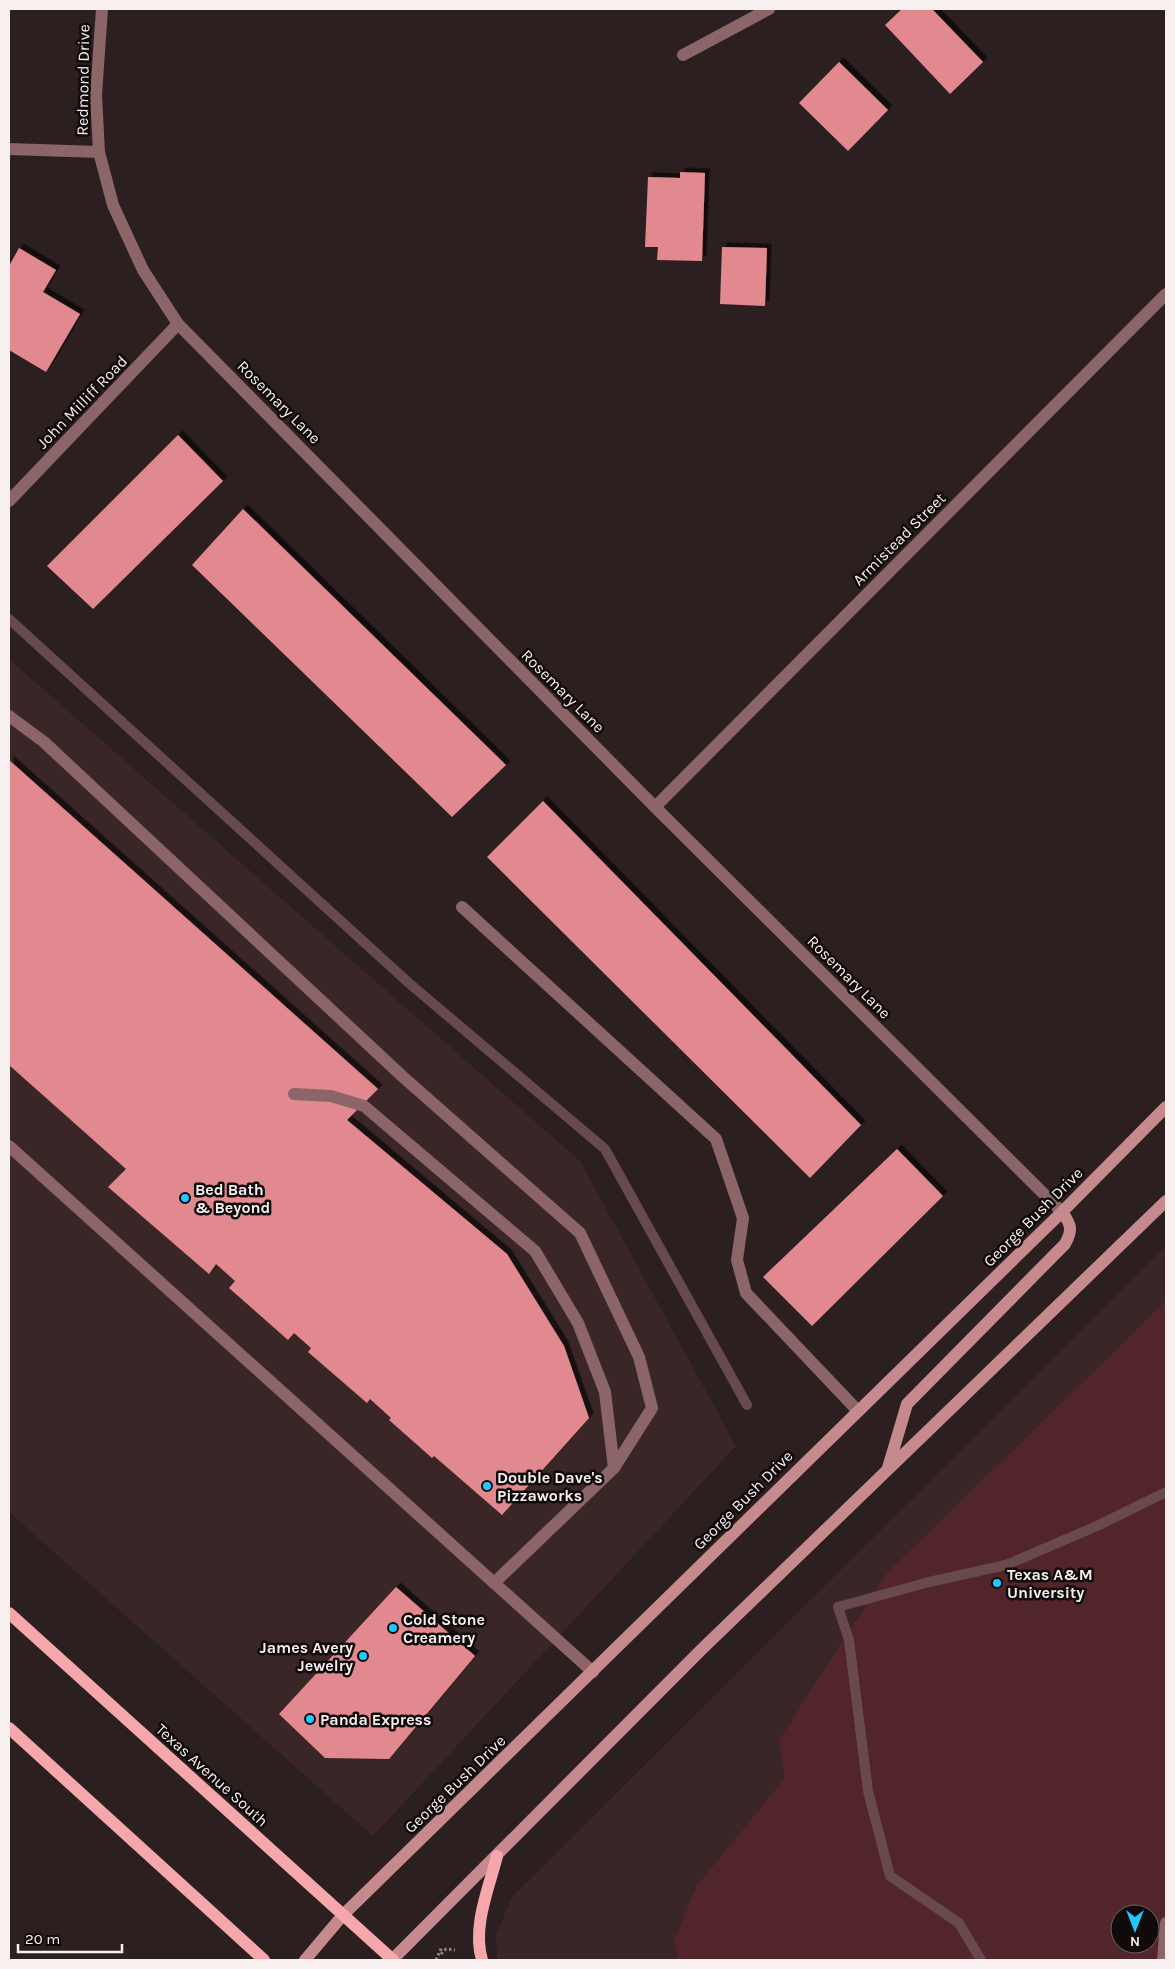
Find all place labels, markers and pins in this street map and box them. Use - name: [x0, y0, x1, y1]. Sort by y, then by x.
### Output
- place label: Bed Bath & Beyond: [195, 1180, 270, 1217]
- marker: Bed Bath & Beyond: [179, 1192, 191, 1204]
- place label: Double Dave's Pizzaworks: [497, 1468, 603, 1505]
- marker: Double Dave's Pizzaworks: [481, 1480, 493, 1492]
- place label: Texas A&M University: [1007, 1565, 1093, 1602]
- marker: Texas A&M University: [991, 1577, 1003, 1589]
- place label: Cold Stone Creamery: [403, 1610, 485, 1647]
- marker: Cold Stone Creamery: [387, 1622, 399, 1634]
- place label: James Avery Jewelry: [260, 1638, 353, 1675]
- marker: James Avery Jewelry: [357, 1650, 369, 1662]
- place label: Panda Express: [320, 1710, 432, 1729]
- marker: Panda Express: [304, 1713, 316, 1725]

